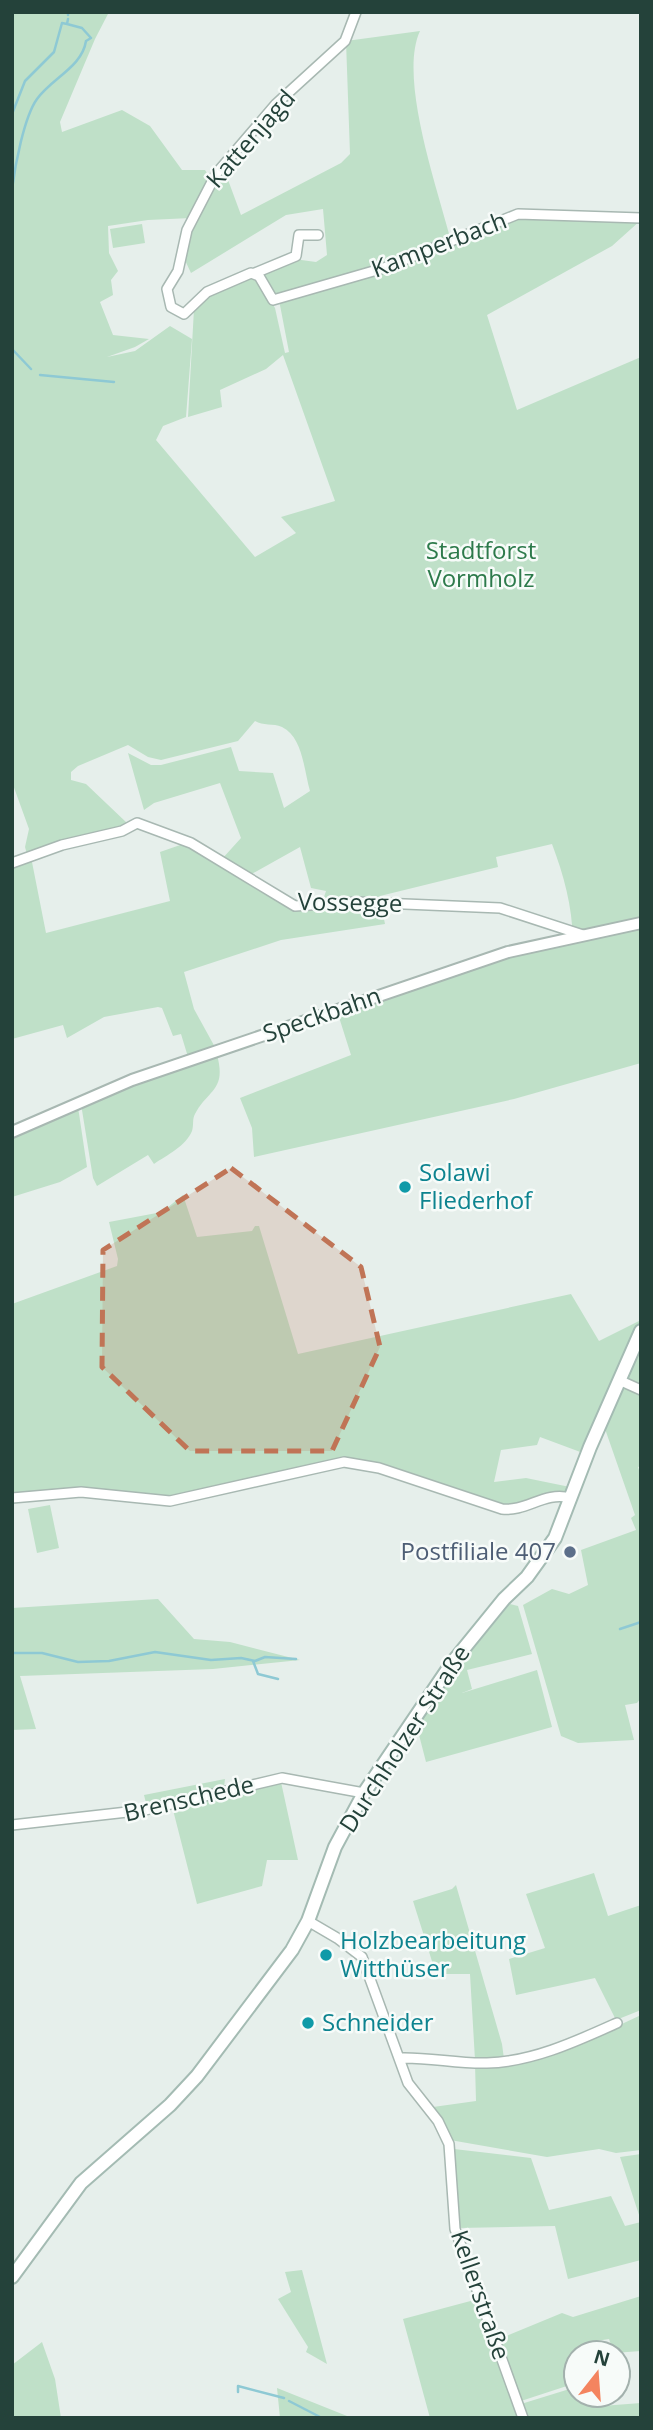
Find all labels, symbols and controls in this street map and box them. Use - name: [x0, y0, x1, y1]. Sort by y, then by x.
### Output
- street label: Kattenjagd: [198, 82, 302, 194]
- street label: Kamperbach: [366, 203, 511, 285]
- park label: Stadtforst Vormholz: [426, 533, 536, 594]
- street label: Vossegge: [297, 884, 403, 919]
- street label: Speckbahn: [258, 978, 385, 1049]
- place label: Solawi Fliederhof: [419, 1155, 534, 1216]
- marker: Solawi Fliederhof: [397, 1179, 413, 1195]
- place label: Postfiliale 407: [401, 1534, 556, 1567]
- marker: Postfiliale 407: [562, 1544, 578, 1560]
- street label: Durchholzer Straße: [331, 1638, 477, 1838]
- street label: Brenschede: [120, 1767, 257, 1829]
- place label: Holzbearbeitung Witthüser: [340, 1923, 526, 1984]
- marker: Holzbearbeitung Witthüser: [318, 1947, 334, 1963]
- place label: Schneider: [322, 2005, 434, 2038]
- marker: Schneider: [300, 2015, 316, 2031]
- street label: Kellerstraße: [444, 2225, 519, 2364]
- north arrow: [562, 2339, 632, 2409]
- text: N: [591, 2343, 613, 2372]

